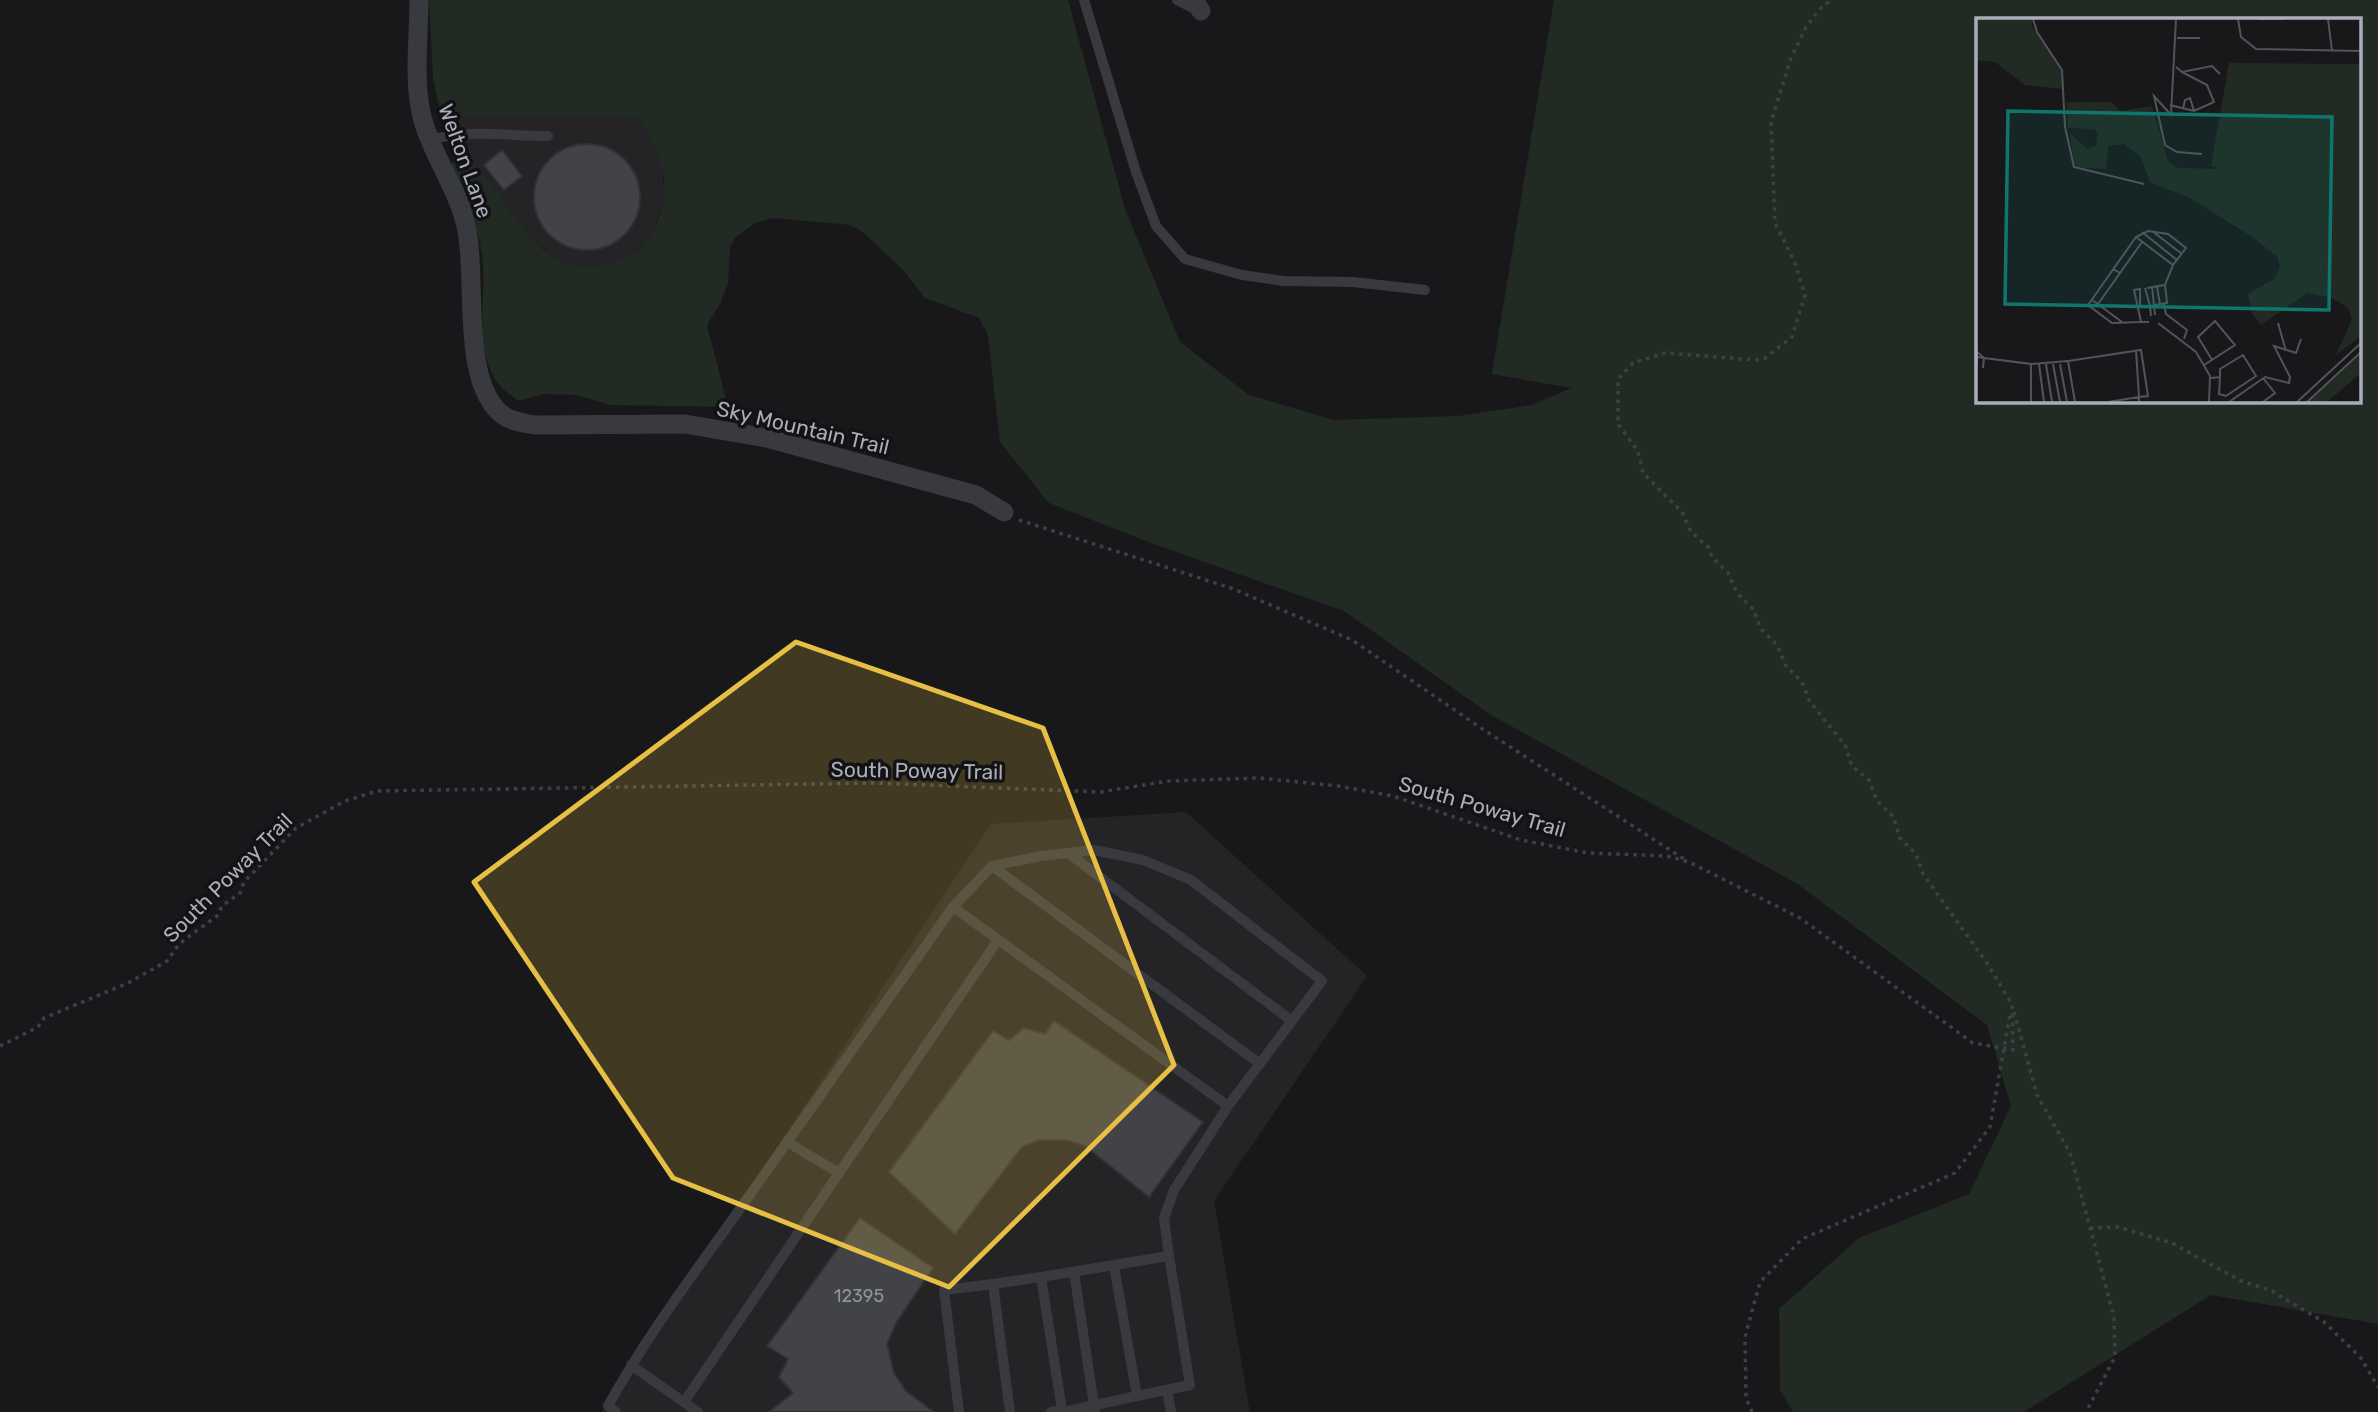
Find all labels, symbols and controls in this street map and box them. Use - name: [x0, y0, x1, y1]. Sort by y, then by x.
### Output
- inset map: [1976, 18, 2360, 402]
- street label: Welton Lane: [433, 101, 498, 221]
- street label: Sky Mountain Trail: [714, 396, 892, 460]
- street label: South Poway Trail: [831, 756, 1004, 785]
- street label: South Poway Trail: [1396, 771, 1569, 842]
- street label: South Poway Trail: [158, 808, 298, 948]
- house number: 12395: [834, 1285, 884, 1307]

